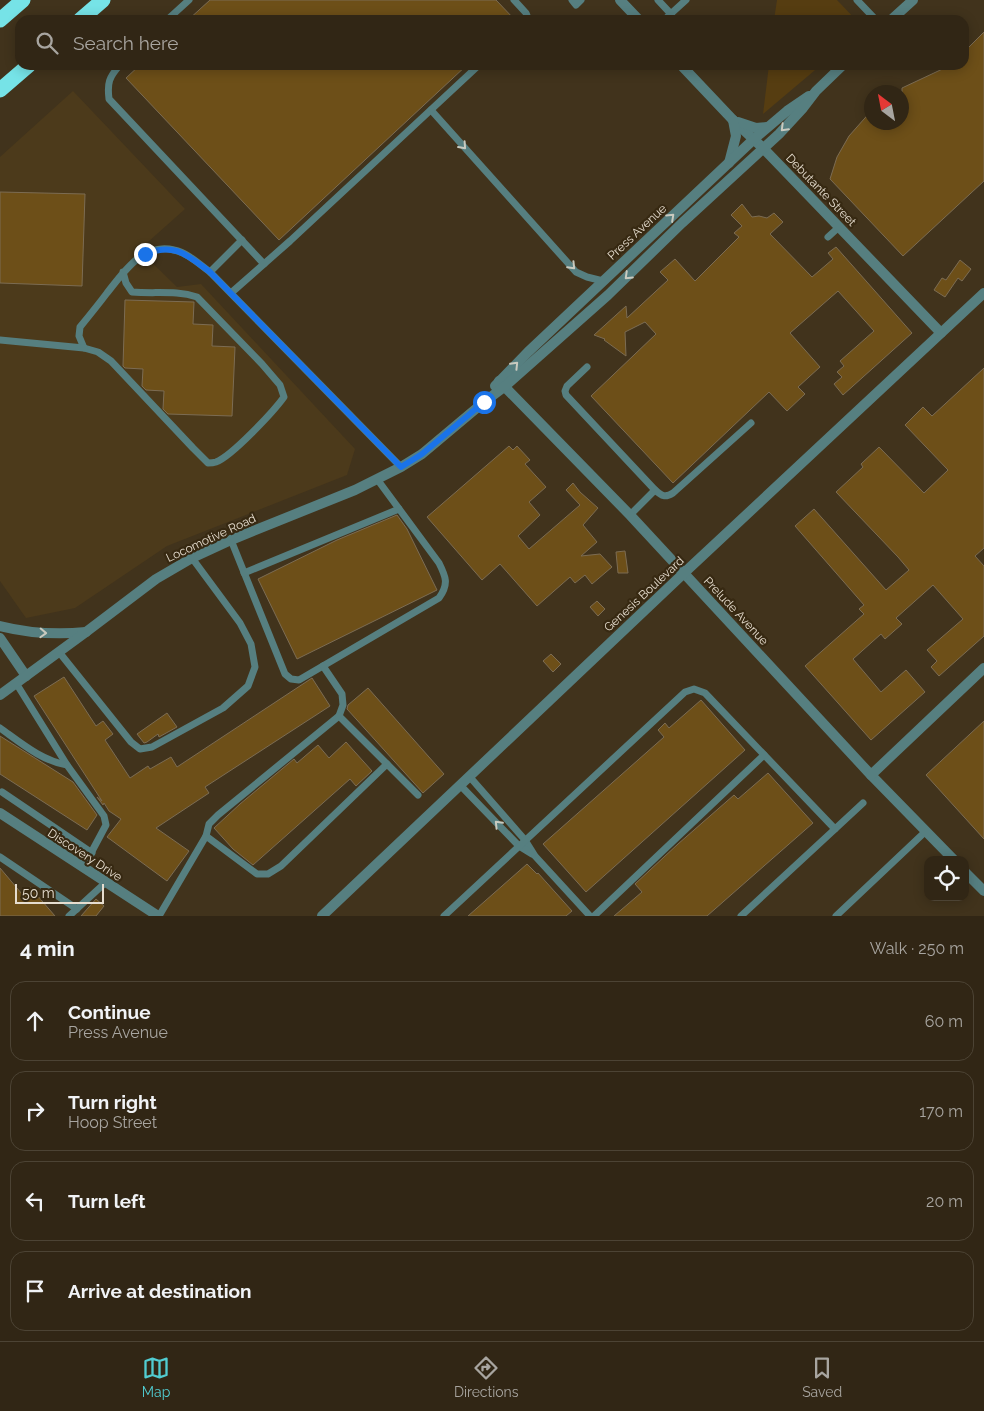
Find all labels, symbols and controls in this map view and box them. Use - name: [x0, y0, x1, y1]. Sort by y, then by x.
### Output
- search box: [15, 15, 969, 70]
- icon: search: [33, 29, 61, 57]
- text: Search here: [73, 32, 179, 54]
- north arrow: [864, 85, 909, 130]
- one-way arrow: [781, 122, 790, 131]
- one-way arrow: [457, 140, 466, 149]
- street label: Debutante Street: [783, 151, 859, 229]
- street label: Press Avenue: [605, 201, 669, 263]
- one-way arrow: [666, 214, 675, 223]
- route end: [134, 243, 157, 266]
- one-way arrow: [566, 261, 575, 270]
- one-way arrow: [625, 270, 634, 279]
- one-way arrow: [509, 361, 518, 370]
- route start: [473, 391, 496, 414]
- street label: Locomotive Road: [164, 511, 258, 565]
- street label: Genesis Boulevard: [601, 554, 687, 634]
- street label: Prelude Avenue: [701, 574, 771, 648]
- one-way arrow: [39, 627, 47, 638]
- one-way arrow: [495, 821, 504, 830]
- street label: Discovery Drive: [45, 826, 125, 884]
- map controls: [924, 856, 969, 901]
- button: locate: [924, 856, 969, 901]
- scale bar: [15, 881, 104, 904]
- text: 50 m: [22, 885, 55, 901]
- text: 4 min: [20, 936, 75, 961]
- text: Walk · 250 m: [870, 939, 964, 958]
- text: Continue: [68, 1001, 151, 1023]
- icon: ahead: [21, 1007, 49, 1035]
- text: 60 m: [925, 1012, 963, 1031]
- text: Press Avenue: [68, 1023, 168, 1042]
- text: Turn right: [68, 1091, 157, 1113]
- icon: right: [21, 1097, 49, 1125]
- text: 170 m: [919, 1102, 963, 1121]
- text: Hoop Street: [68, 1113, 157, 1132]
- icon: left: [21, 1187, 49, 1215]
- text: Turn left: [68, 1190, 145, 1212]
- text: 20 m: [926, 1192, 963, 1211]
- icon: arrive: [21, 1277, 49, 1305]
- text: Arrive at destination: [68, 1280, 252, 1302]
- tab: Map: [142, 1354, 170, 1400]
- tab: Directions: [454, 1354, 519, 1400]
- tab: Saved: [802, 1354, 842, 1400]

